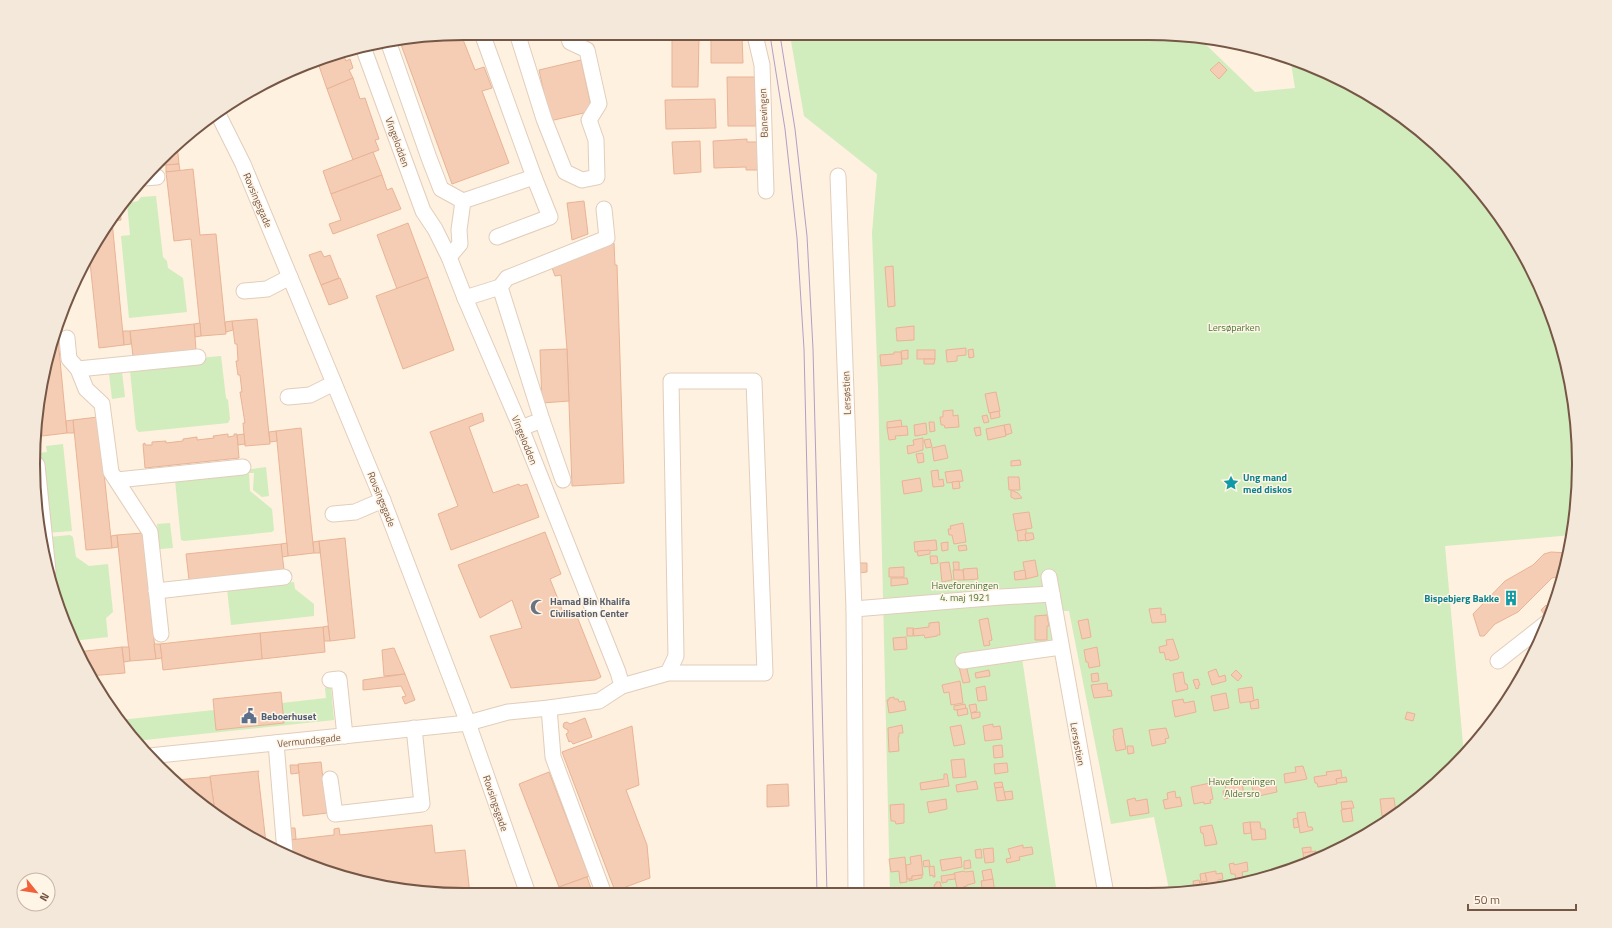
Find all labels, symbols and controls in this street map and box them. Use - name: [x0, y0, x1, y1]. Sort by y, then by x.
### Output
- street label: Banevingen: [755, 88, 772, 138]
- street label: Vingelodden: [382, 115, 413, 169]
- street label: Rovsingsgade: [239, 170, 276, 230]
- park label: Lersøparken: [1208, 320, 1260, 335]
- street label: Lersøstien: [838, 371, 855, 415]
- street label: Vingelodden: [508, 413, 541, 467]
- street label: Rovsingsgade: [364, 469, 399, 529]
- place label: Ung mand med diskos: [1243, 470, 1292, 497]
- place icon: Ung mand med diskos: [1222, 474, 1240, 492]
- park label: Haveforeningen 4. maj 1921: [932, 578, 998, 605]
- building icon: Bispebjerg Bakke: [1502, 589, 1520, 607]
- place label: Bispebjerg Bakke: [1424, 591, 1499, 606]
- place label: Hamad Bin Khalifa Civilisation Center: [550, 594, 630, 621]
- mosque icon: Hamad Bin Khalifa Civilisation Center: [529, 598, 547, 616]
- public building icon: Beboerhuset: [240, 707, 258, 725]
- place label: Beboerhuset: [261, 709, 317, 724]
- street label: Lersøstien: [1066, 721, 1089, 767]
- street label: Vermundsgade: [277, 730, 341, 751]
- street label: Rovsingsgade: [479, 773, 512, 833]
- park label: Haveforeningen Aldersro: [1209, 774, 1275, 801]
- north arrow: [16, 872, 56, 912]
- scale bar: [1468, 886, 1576, 912]
- text: N: [36, 890, 53, 904]
- text: 50 m: [1474, 890, 1500, 909]

